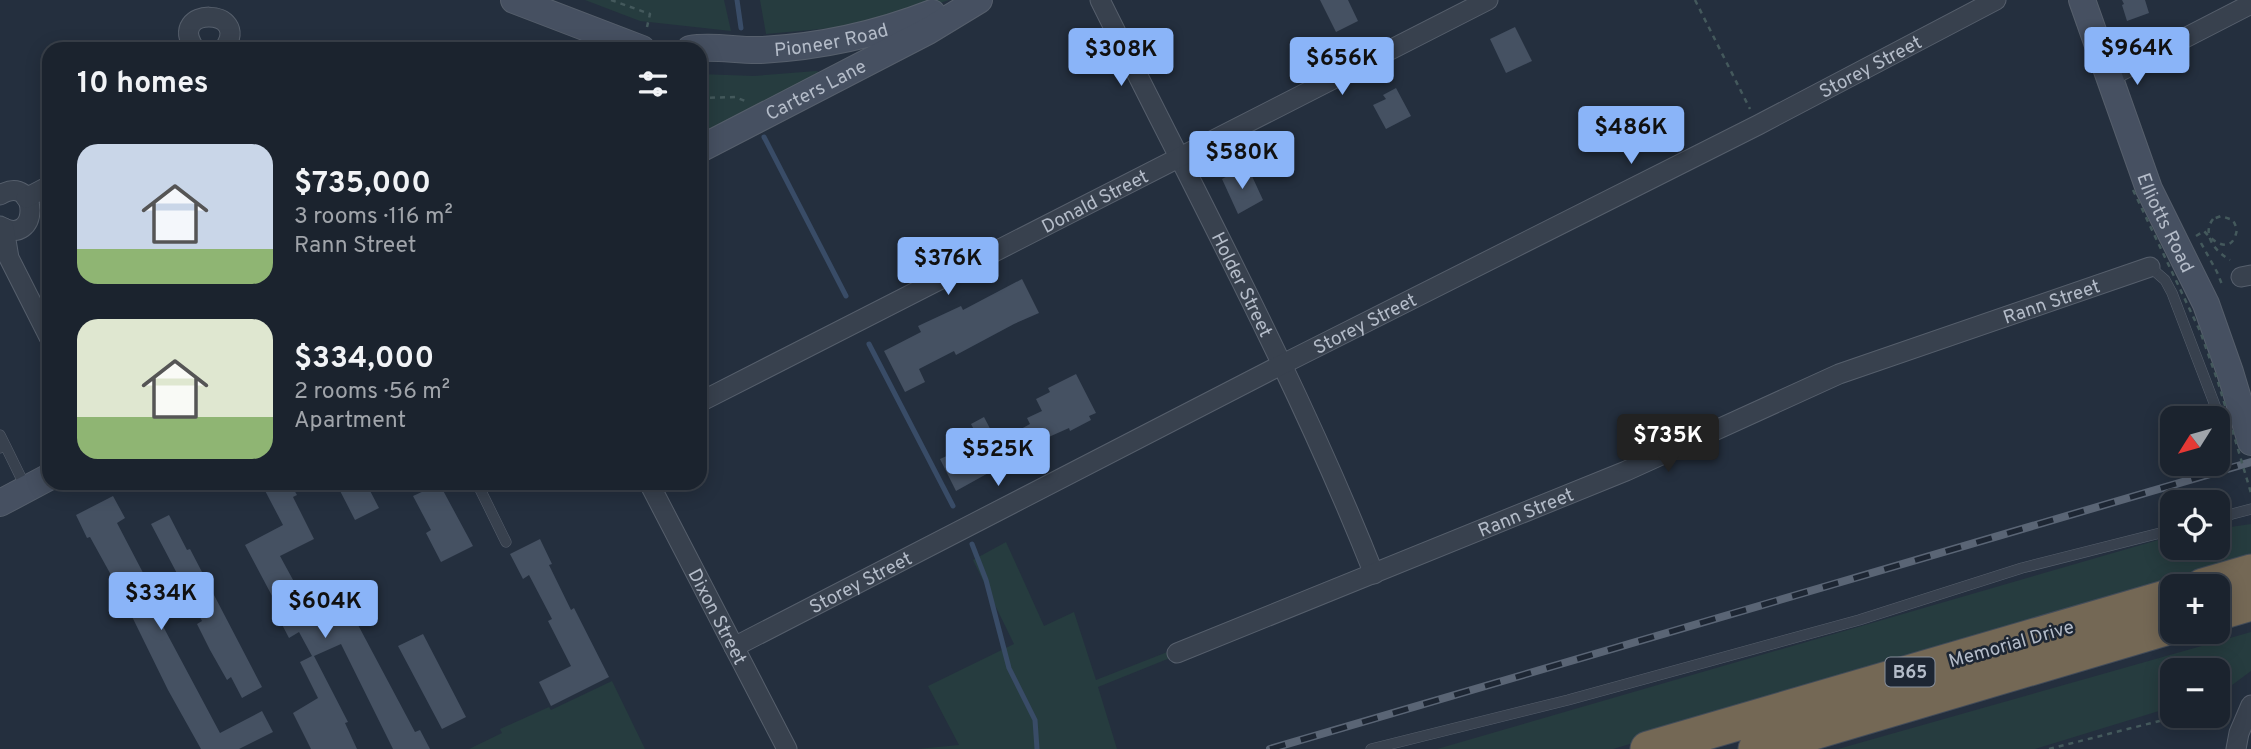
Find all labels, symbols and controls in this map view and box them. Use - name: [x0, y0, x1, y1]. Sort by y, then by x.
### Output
- street label: Pioneer Road: [773, 19, 891, 63]
- pin: $308K: [1072, 28, 1170, 88]
- pin: $964K: [2088, 28, 2186, 87]
- street label: Storey Street: [1816, 31, 1926, 105]
- text: $964K: [2100, 35, 2174, 64]
- text: $308K: [1084, 36, 1158, 65]
- pin: $656K: [1293, 38, 1391, 97]
- text: $656K: [1306, 45, 1378, 74]
- street label: Carters Lane: [762, 55, 871, 127]
- icon: filters: [634, 65, 672, 103]
- text: 10 homes: [77, 66, 208, 103]
- pin: $486K: [1582, 106, 1680, 166]
- text: $486K: [1594, 114, 1668, 143]
- pin: $580K: [1193, 132, 1291, 191]
- text: $580K: [1205, 139, 1279, 168]
- street label: Donald Street: [1038, 165, 1153, 240]
- text: $735,000: [294, 166, 431, 203]
- street label: Elliotts Road: [2130, 170, 2199, 277]
- icon: home: [133, 172, 217, 256]
- text: 3 rooms · 116 m²: [294, 203, 453, 232]
- street label: Holder Street: [1205, 228, 1277, 342]
- text: Rann Street: [294, 232, 416, 261]
- pin: $376K: [899, 238, 997, 297]
- text: $376K: [914, 245, 982, 274]
- street label: Rann Street: [2000, 275, 2104, 331]
- street label: Storey Street: [1310, 289, 1421, 361]
- text: $334,000: [294, 341, 434, 378]
- icon: home: [133, 347, 217, 431]
- text: 2 rooms · 56 m²: [294, 378, 450, 407]
- north arrow: [2160, 406, 2230, 476]
- map controls: [2160, 406, 2230, 728]
- text: Apartment: [294, 407, 406, 436]
- pin: $735K: [1619, 414, 1717, 474]
- text: $735K: [1633, 422, 1703, 451]
- pin: $525K: [949, 428, 1047, 488]
- text: $525K: [962, 436, 1034, 465]
- street label: Rann Street: [1475, 483, 1578, 544]
- button: locate: [2160, 490, 2230, 560]
- street label: Storey Street: [806, 547, 917, 620]
- street label: Dixon Street: [681, 565, 751, 669]
- pin: $334K: [112, 572, 210, 632]
- button: +: [2160, 574, 2230, 644]
- text: $334K: [125, 580, 197, 609]
- pin: $604K: [276, 580, 374, 640]
- text: $604K: [288, 588, 362, 617]
- street label: Memorial Drive: [1946, 616, 2077, 674]
- road number: B65: [1885, 658, 1934, 686]
- button: −: [2160, 658, 2230, 728]

